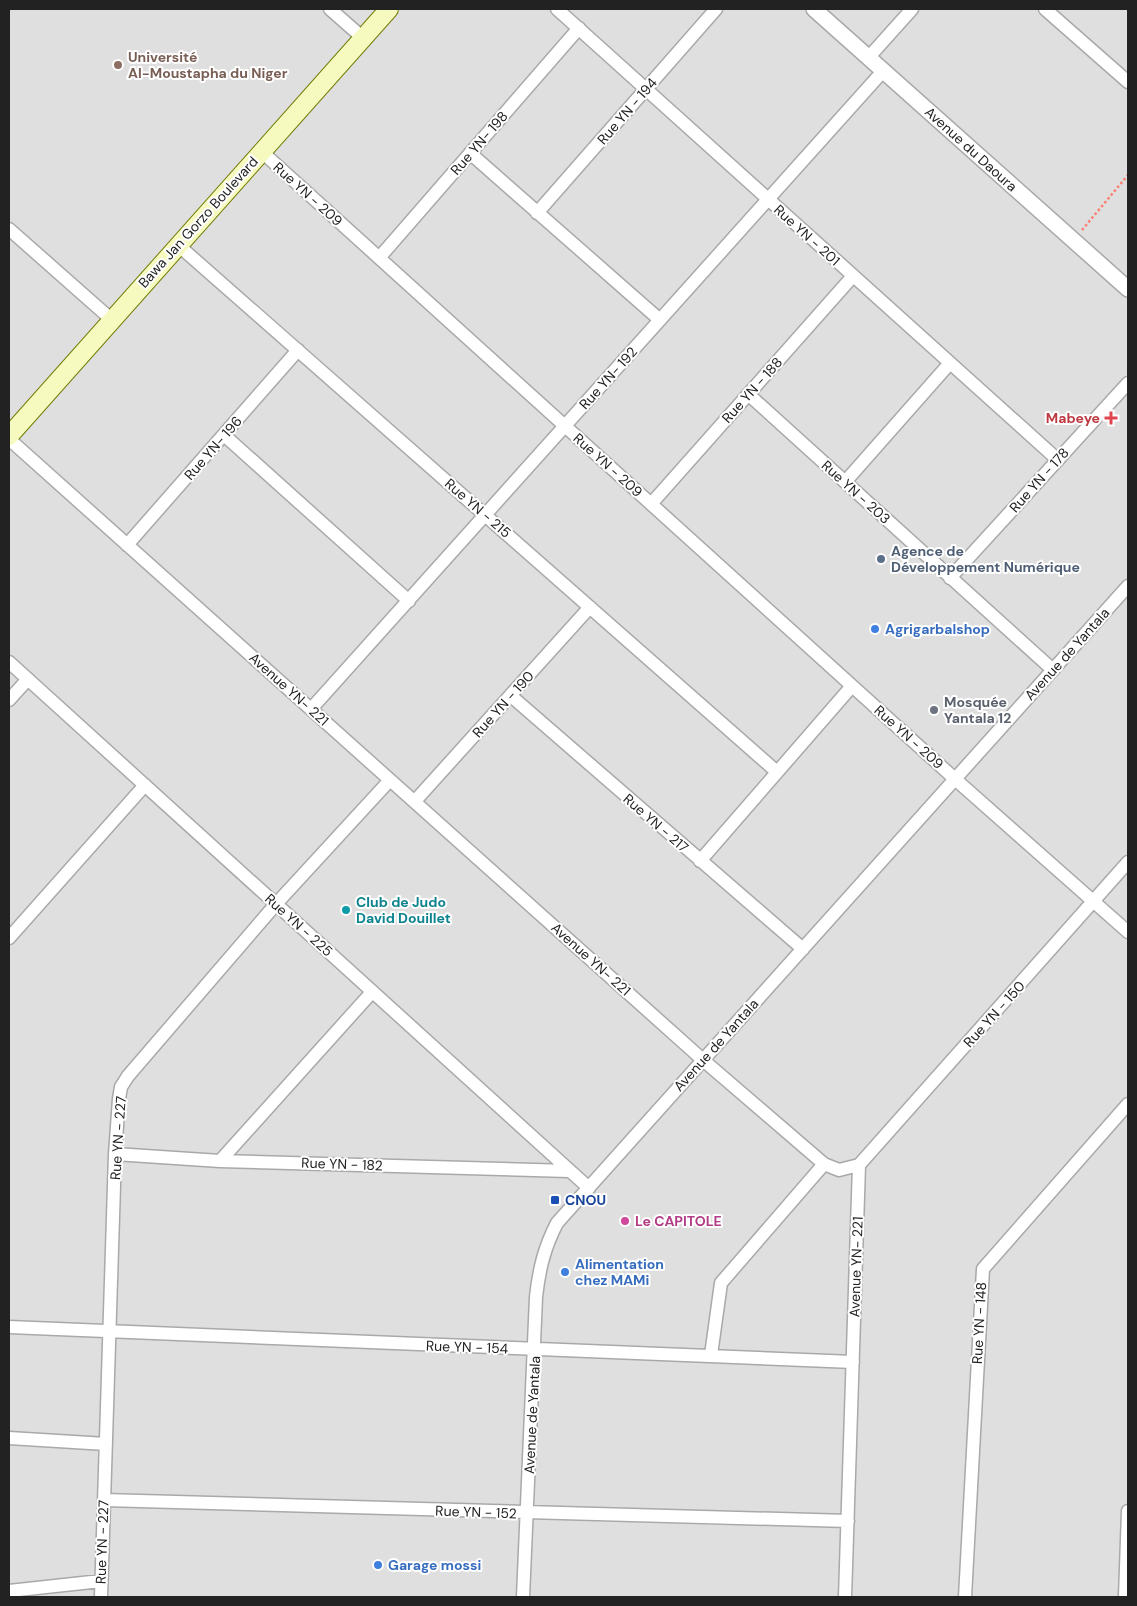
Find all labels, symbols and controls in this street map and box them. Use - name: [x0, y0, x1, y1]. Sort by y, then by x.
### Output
- place label: Université Al-Moustapha du Niger: [128, 48, 288, 82]
- marker: Université Al-Moustapha du Niger: [112, 59, 124, 71]
- street label: Rue YN - 194: [593, 74, 661, 148]
- street label: Avenue du Daoura: [921, 103, 1021, 195]
- street label: Rue YN- 198: [446, 107, 512, 179]
- street label: Bawa Jan Gorzo Boulevard: [134, 153, 262, 291]
- street label: Rue YN - 209: [270, 158, 347, 230]
- street label: Rue YN - 201: [770, 201, 844, 269]
- street label: Rue YN- 192: [575, 343, 641, 413]
- street label: Rue YN - 188: [718, 353, 786, 427]
- place label: Mabeye: [1046, 409, 1100, 427]
- marker: Mabeye: [1104, 411, 1118, 425]
- street label: Rue YN- 196: [180, 412, 246, 484]
- street label: Rue YN - 209: [570, 429, 647, 501]
- street label: Rue YN - 178: [1005, 444, 1073, 516]
- street label: Rue YN - 203: [818, 456, 894, 528]
- street label: Rue YN - 215: [441, 474, 515, 542]
- place label: Agence de Développement Numérique: [891, 542, 1080, 576]
- marker: Agence de Développement Numérique: [875, 553, 887, 565]
- street label: Avenue de Yantala: [1021, 604, 1113, 704]
- place label: Agrigarbalshop: [885, 620, 990, 638]
- marker: Agrigarbalshop: [869, 623, 881, 635]
- street label: Avenue YN- 221: [245, 649, 333, 729]
- street label: Rue YN - 190: [468, 667, 538, 741]
- place label: Mosquée Yantala 12: [944, 693, 1011, 727]
- street label: Rue YN - 209: [871, 701, 948, 773]
- marker: Mosquée Yantala 12: [928, 704, 940, 716]
- street label: Rue YN - 217: [620, 790, 692, 856]
- street label: Rue YN - 225: [261, 890, 337, 960]
- place label: Club de Judo David Douillet: [356, 893, 451, 927]
- marker: Club de Judo David Douillet: [340, 904, 352, 916]
- street label: Avenue YN- 221: [547, 919, 635, 999]
- street label: Rue YN - 150: [959, 977, 1029, 1051]
- street label: Avenue de Yantala: [670, 995, 762, 1095]
- street label: Rue YN - 227: [106, 1095, 130, 1181]
- street label: Rue YN - 182: [301, 1154, 383, 1174]
- place label: CNOU: [565, 1191, 606, 1209]
- marker: CNOU: [549, 1194, 561, 1206]
- place label: Le CAPITOLE: [635, 1212, 722, 1230]
- marker: Le CAPITOLE: [619, 1215, 631, 1227]
- street label: Avenue YN- 221: [845, 1216, 867, 1318]
- place label: Alimentation chez MAMi: [575, 1255, 664, 1289]
- marker: Alimentation chez MAMi: [559, 1266, 571, 1278]
- street label: Rue YN - 148: [968, 1281, 990, 1365]
- street label: Rue YN - 154: [426, 1337, 509, 1357]
- street label: Avenue de Yantala: [520, 1355, 544, 1475]
- street label: Rue YN - 227: [92, 1500, 112, 1584]
- street label: Rue YN - 152: [435, 1502, 517, 1522]
- place label: Garage mossi: [388, 1556, 481, 1574]
- marker: Garage mossi: [372, 1559, 384, 1571]

